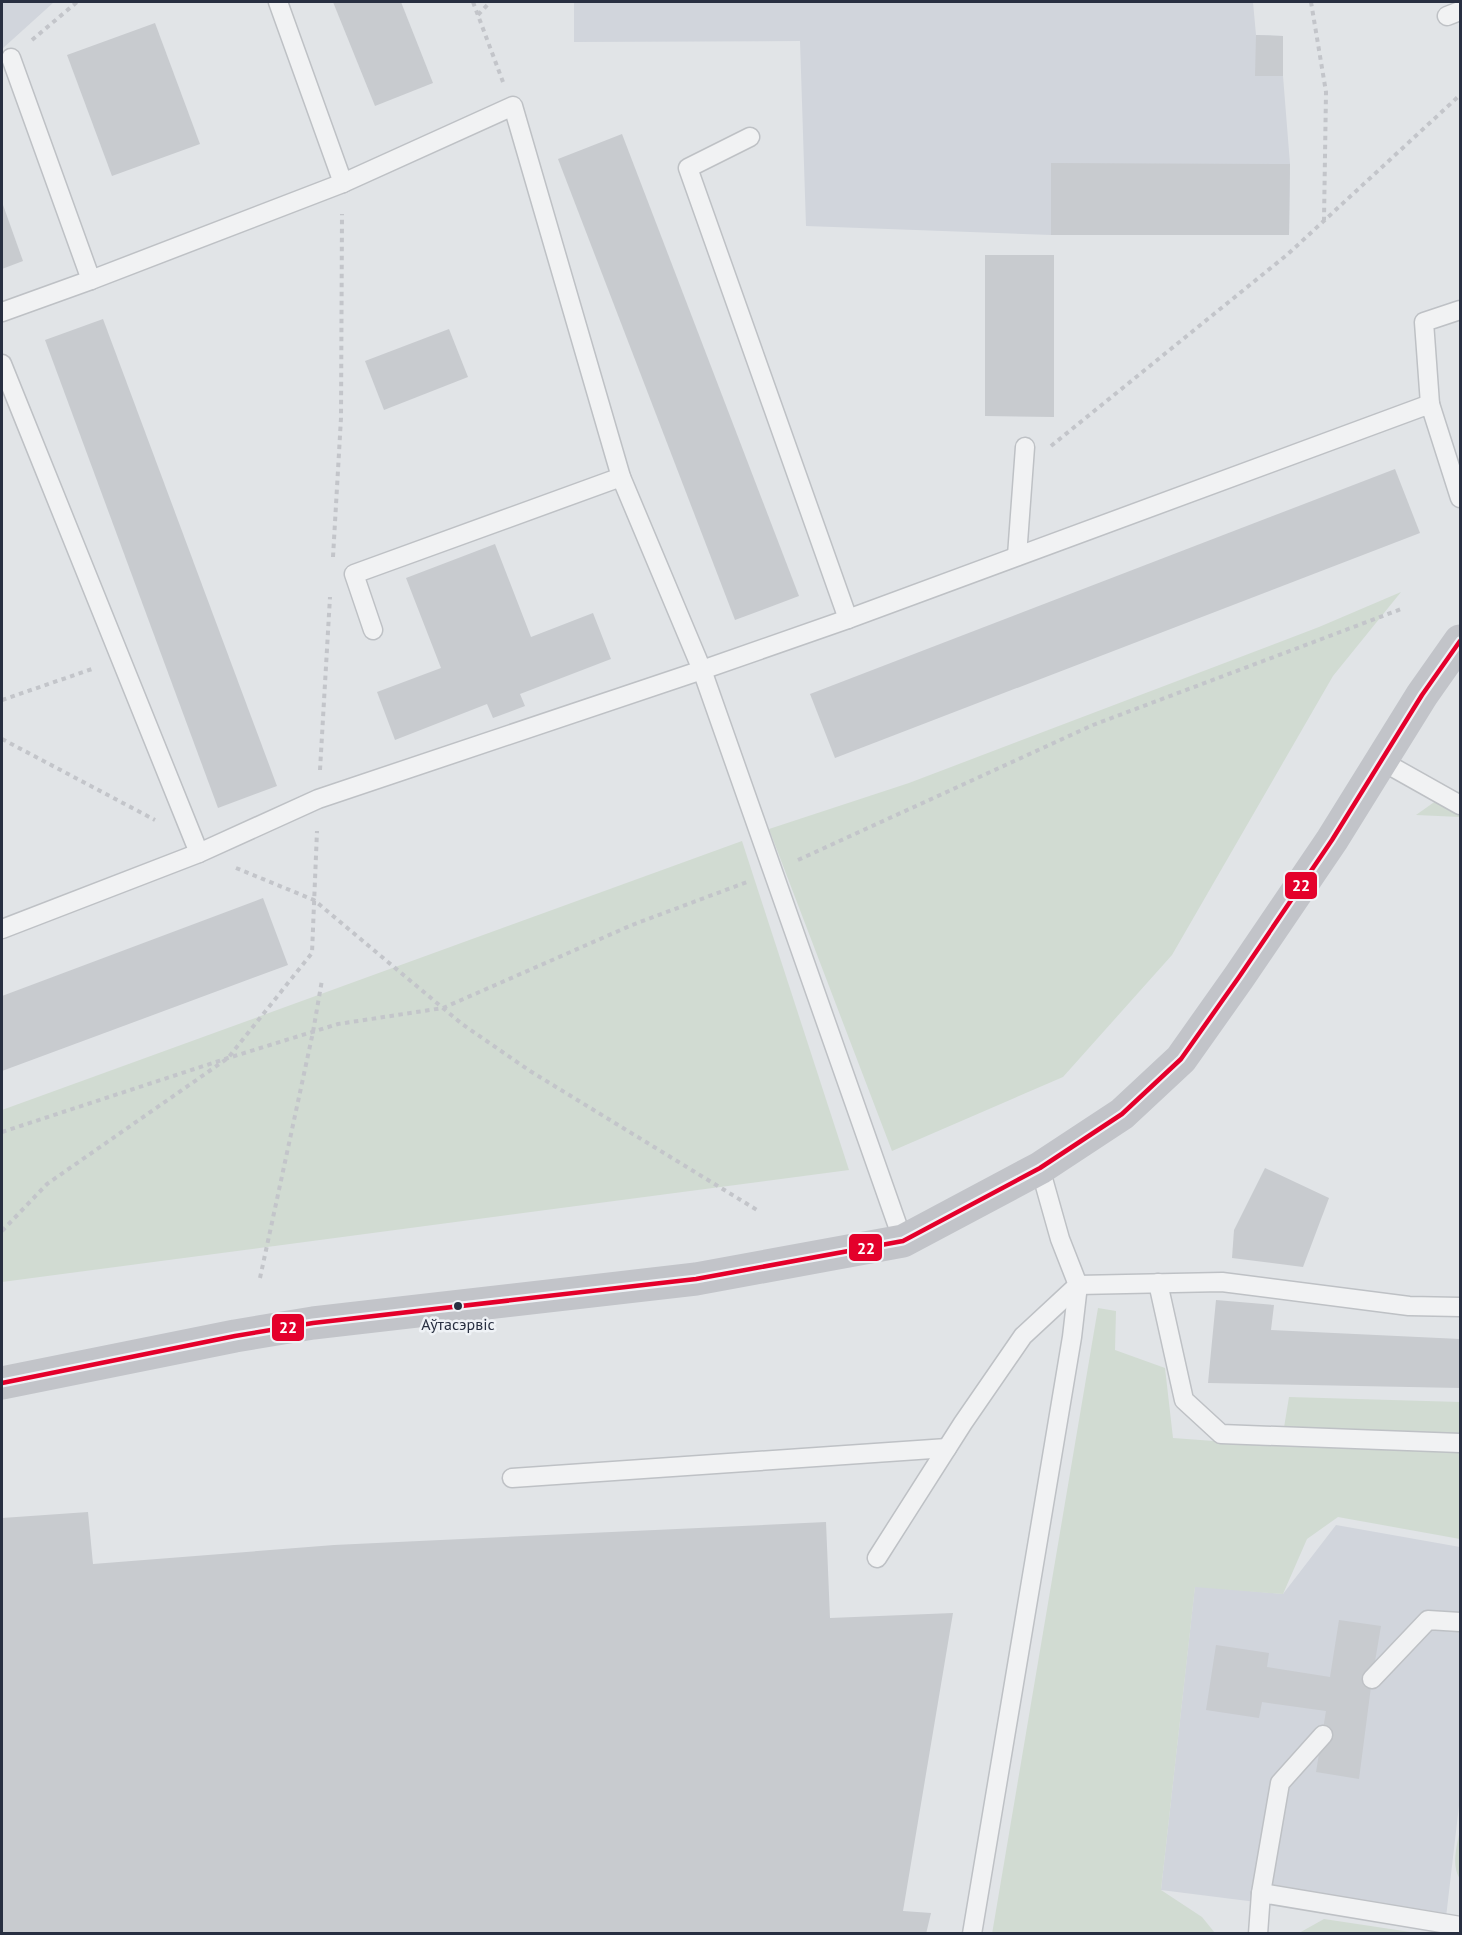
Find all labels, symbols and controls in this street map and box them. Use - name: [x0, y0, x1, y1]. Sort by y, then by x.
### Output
- line badge: 22: [1284, 871, 1318, 900]
- text: 22: [1292, 875, 1310, 895]
- line badge: 22: [848, 1233, 883, 1262]
- text: 22: [857, 1238, 875, 1258]
- marker: Аўтасэрвіс: [452, 1300, 464, 1312]
- line badge: 22: [271, 1313, 305, 1342]
- place label: Аўтасэрвіс: [421, 1314, 495, 1334]
- text: 22: [279, 1317, 297, 1337]

